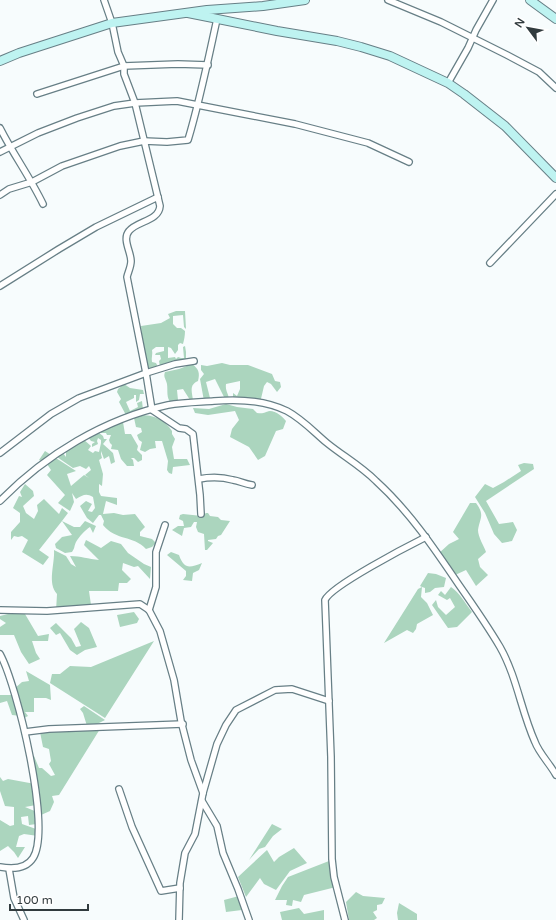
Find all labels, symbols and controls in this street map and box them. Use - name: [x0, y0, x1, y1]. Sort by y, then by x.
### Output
- north arrow: [508, 8, 548, 48]
- text: N: [512, 16, 528, 30]
- scale bar: [10, 886, 88, 912]
- text: 100 m: [16, 893, 53, 907]

